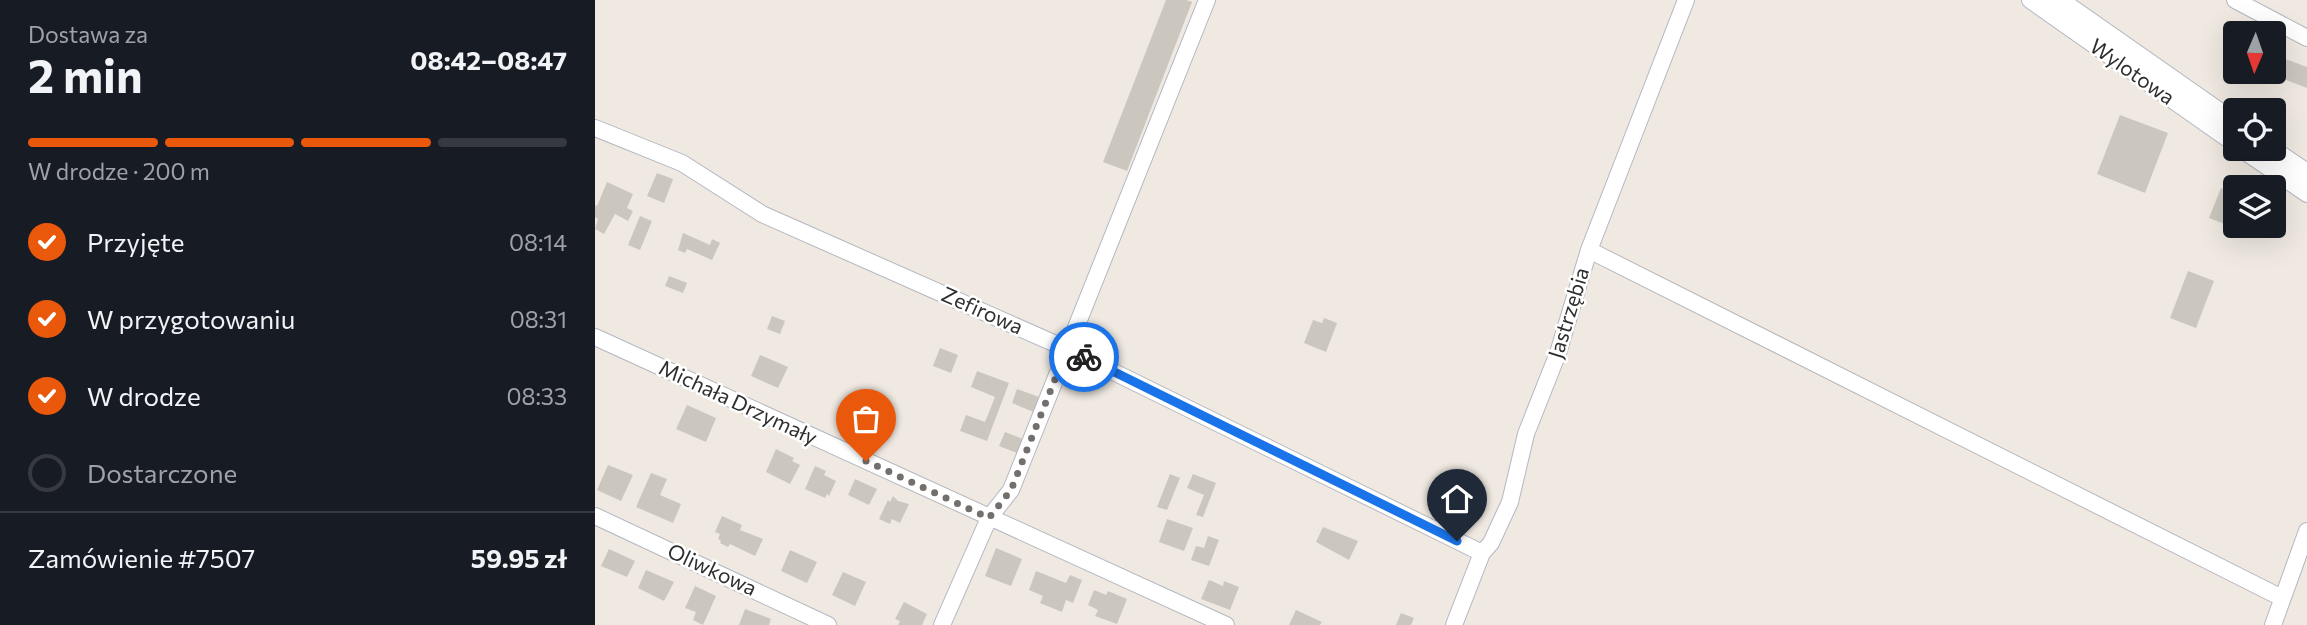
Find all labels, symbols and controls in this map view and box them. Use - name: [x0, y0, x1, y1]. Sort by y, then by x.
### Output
- text: Dostawa za: [28, 20, 148, 48]
- north arrow: [2223, 21, 2285, 84]
- map controls: [2223, 21, 2286, 238]
- street label: Wylotowa: [2086, 33, 2180, 109]
- text: 08:42–08:47: [410, 44, 567, 75]
- text: 2 min: [28, 46, 143, 102]
- button: locate: [2223, 98, 2286, 161]
- text: W drodze · 200 m: [28, 157, 210, 185]
- button: layers: [2223, 175, 2286, 238]
- icon: check: [28, 223, 66, 261]
- text: Przyjęte: [87, 226, 184, 257]
- text: 08:14: [509, 228, 567, 256]
- street label: Jastrzębia: [1542, 264, 1593, 361]
- street label: Zefirowa: [938, 281, 1027, 339]
- icon: check: [28, 300, 66, 338]
- text: W przygotowaniu: [87, 303, 295, 334]
- text: 08:31: [510, 305, 567, 333]
- courier: [1049, 322, 1119, 392]
- icon: bike: [1065, 338, 1103, 376]
- street label: Michała Drzymały: [655, 354, 822, 449]
- icon: check: [28, 377, 66, 415]
- text: W drodze: [87, 380, 201, 411]
- text: 08:33: [506, 382, 567, 410]
- pin: [836, 389, 896, 461]
- icon: bag: [847, 400, 885, 438]
- text: Dostarczone: [87, 457, 237, 488]
- pin: [1427, 469, 1487, 541]
- icon: home: [1438, 480, 1476, 518]
- street label: Oliwkowa: [664, 537, 761, 600]
- text: Zamówienie #7507: [28, 542, 255, 573]
- text: 59.95 zł: [471, 542, 567, 573]

